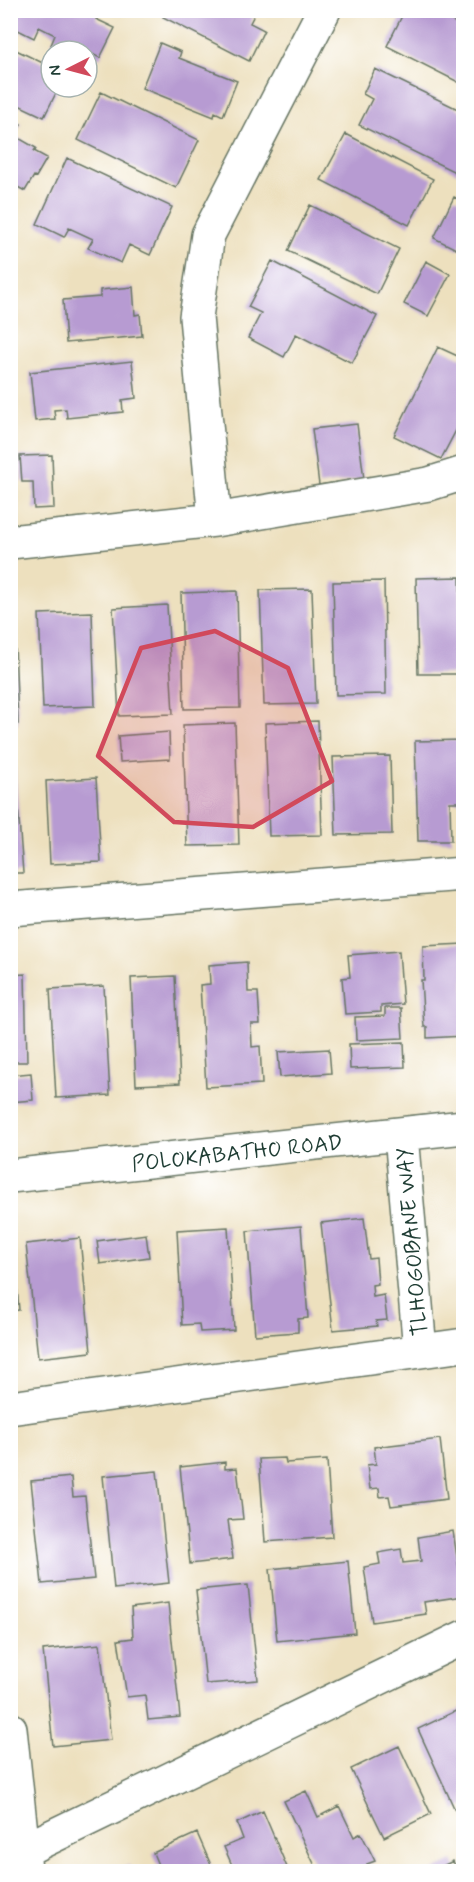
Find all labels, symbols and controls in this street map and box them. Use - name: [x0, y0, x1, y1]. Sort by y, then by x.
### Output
- north arrow: [39, 39, 99, 99]
- text: N: [45, 64, 67, 77]
- street label: POLOKABATHO ROAD: [130, 1129, 344, 1179]
- street label: TLHOGOBANE WAY: [391, 1147, 435, 1337]

